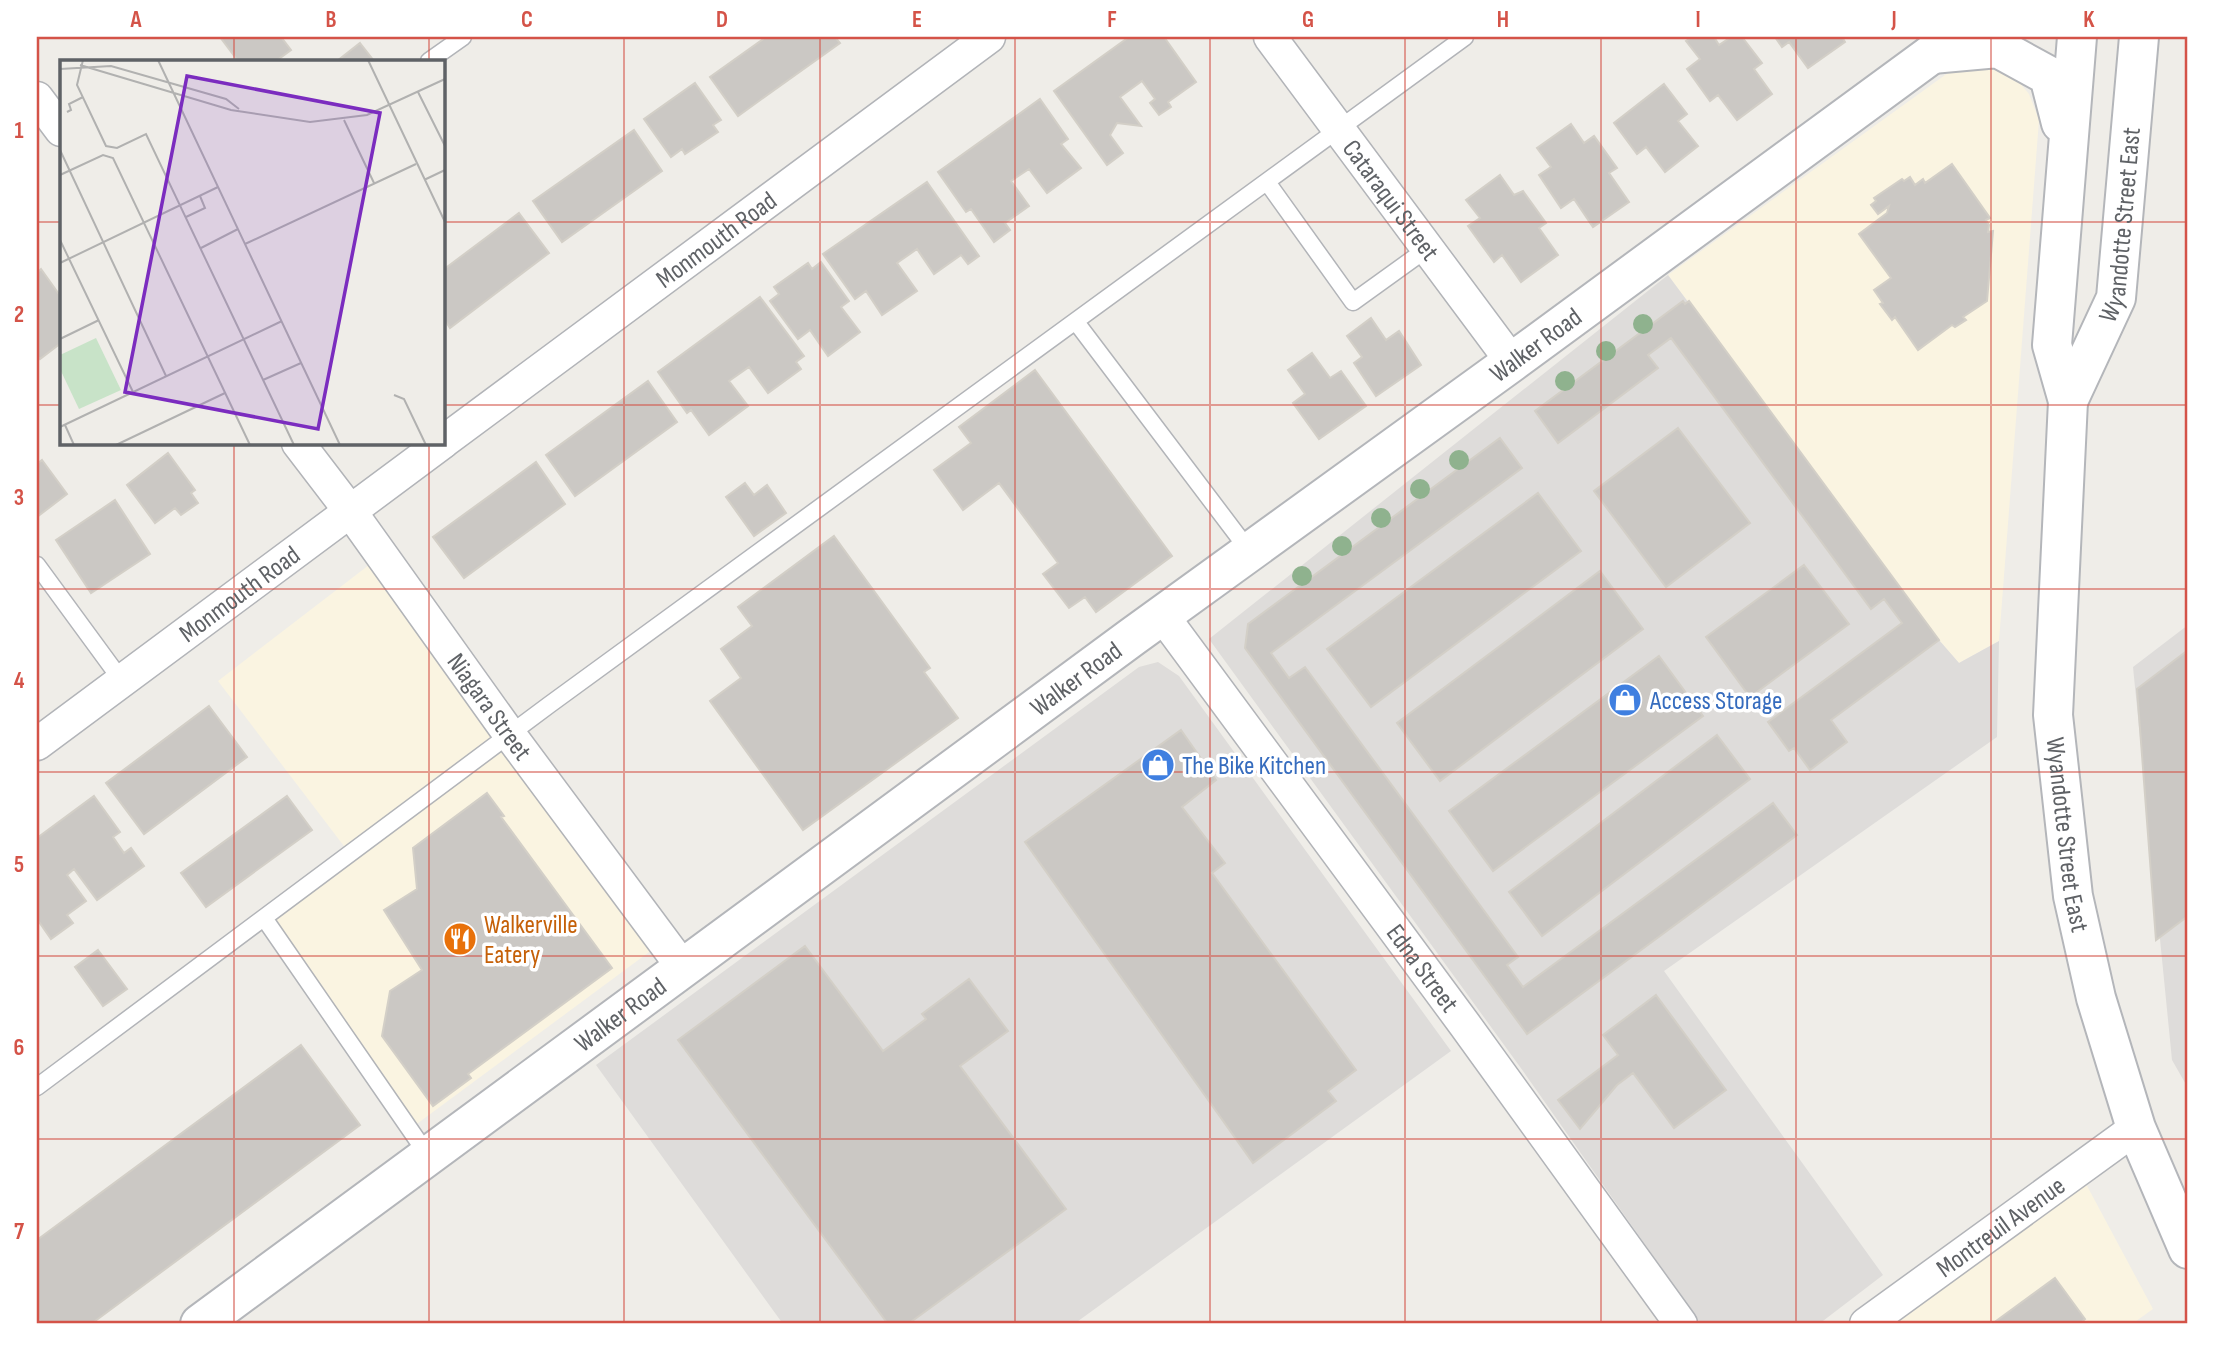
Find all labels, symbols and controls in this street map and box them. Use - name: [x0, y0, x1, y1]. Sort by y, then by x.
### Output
- text: A: [130, 6, 143, 34]
- text: B: [326, 6, 337, 34]
- text: C: [521, 6, 533, 34]
- text: D: [716, 6, 728, 34]
- text: E: [912, 6, 922, 34]
- text: F: [1107, 6, 1117, 34]
- text: G: [1302, 6, 1314, 34]
- text: H: [1497, 6, 1509, 34]
- text: I: [1695, 6, 1701, 34]
- text: J: [1890, 6, 1897, 34]
- text: K: [2083, 6, 2095, 34]
- inset map: [60, 60, 444, 444]
- text: 1: [14, 117, 24, 145]
- street label: Wyandotte Street East: [2093, 126, 2148, 328]
- street label: Cataraqui Street: [1335, 134, 1445, 267]
- street label: Monmouth Road: [651, 186, 783, 295]
- text: 2: [14, 301, 24, 329]
- street label: Walker Road: [1484, 302, 1588, 390]
- text: 3: [14, 484, 24, 512]
- street label: Monmouth Road: [174, 540, 307, 650]
- street label: Walker Road: [1025, 636, 1129, 724]
- street label: Niagara Street: [440, 648, 538, 767]
- text: 4: [14, 667, 25, 695]
- shop icon: Access Storage: [1606, 681, 1644, 719]
- place label: Access Storage: [1649, 686, 1782, 717]
- street label: Wyandotte Street East: [2039, 736, 2095, 935]
- shop icon: The Bike Kitchen: [1139, 746, 1177, 784]
- place label: The Bike Kitchen: [1182, 751, 1326, 782]
- text: 5: [14, 851, 24, 879]
- place label: Walkerville Eatery: [484, 910, 578, 971]
- street label: Edna Street: [1379, 919, 1464, 1019]
- restaurant icon: Walkerville Eatery: [441, 920, 479, 958]
- street label: Walker Road: [569, 972, 673, 1059]
- text: 6: [14, 1034, 24, 1062]
- street label: Montreuil Avenue: [1931, 1171, 2072, 1285]
- text: 7: [14, 1218, 24, 1246]

